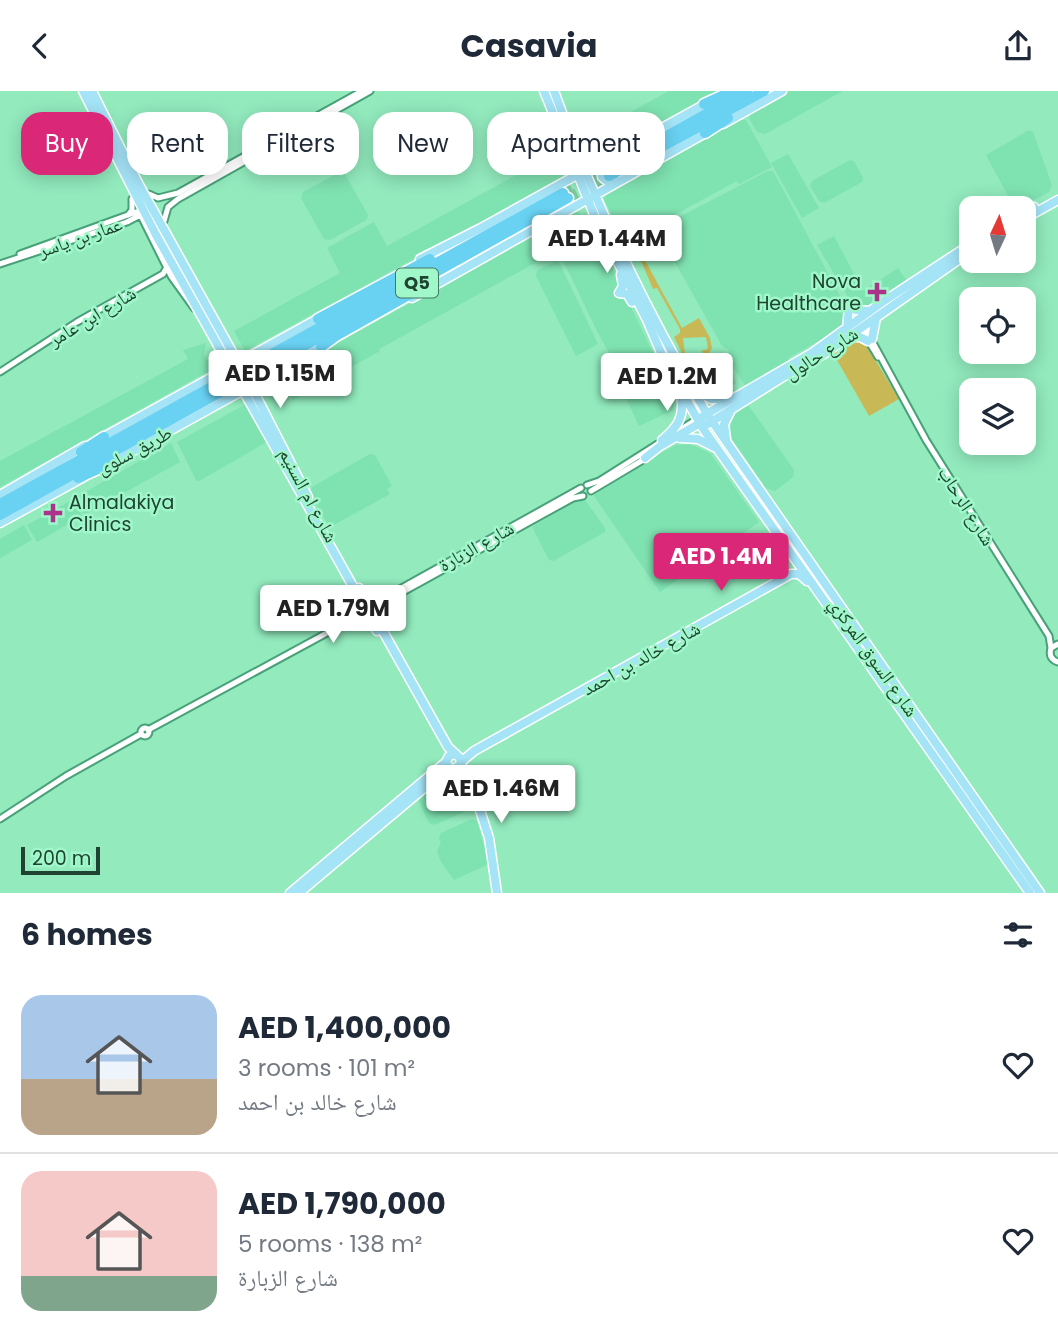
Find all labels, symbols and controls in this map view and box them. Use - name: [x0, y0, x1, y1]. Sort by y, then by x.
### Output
- text: Casavia: [461, 23, 597, 68]
- icon: back: [21, 27, 59, 65]
- icon: share: [999, 27, 1037, 65]
- chip: Buy: [21, 112, 113, 175]
- chip: Rent: [127, 112, 228, 175]
- chip: Filters: [242, 112, 359, 175]
- chip: New: [373, 112, 473, 175]
- chip: Apartment: [487, 112, 665, 175]
- north arrow: [959, 196, 1036, 273]
- map controls: [959, 196, 1036, 455]
- street label: عمار بن ياسر: [33, 210, 126, 265]
- pin: AED 1.44M: [527, 215, 687, 275]
- text: AED 1.44M: [548, 222, 666, 254]
- road number: Q5: [396, 268, 438, 297]
- place label: Nova Healthcare: [756, 268, 861, 317]
- street label: شارع ابن عامر: [42, 280, 141, 354]
- marker: Nova Healthcare: [867, 282, 887, 302]
- button: locate: [959, 287, 1036, 364]
- street label: شارع حالول: [779, 320, 863, 387]
- pin: AED 1.15M: [200, 351, 360, 410]
- pin: AED 1.2M: [595, 353, 739, 413]
- text: AED 1.15M: [225, 357, 335, 389]
- text: AED 1.2M: [617, 360, 717, 392]
- button: layers: [959, 378, 1036, 455]
- street label: طريق سلوى: [92, 419, 177, 482]
- street label: شارع ام السنيم: [272, 443, 345, 547]
- street label: شارع الرحاب: [932, 461, 1002, 551]
- place label: Almalakiya Clinics: [69, 489, 174, 538]
- marker: Almalakiya Clinics: [43, 503, 63, 523]
- street label: شارع الزبارة: [434, 515, 519, 578]
- pin: AED 1.4M: [649, 533, 793, 593]
- text: AED 1.4M: [670, 540, 772, 572]
- pin: AED 1.79M: [253, 585, 413, 645]
- text: AED 1.79M: [276, 592, 390, 624]
- street label: شارع السوق المركزي: [821, 592, 925, 723]
- street label: شارع خالد بن احمد: [577, 615, 705, 702]
- pin: AED 1.46M: [421, 765, 581, 825]
- text: AED 1.46M: [442, 772, 560, 804]
- scale bar: [21, 844, 100, 876]
- text: 200 m: [32, 845, 91, 872]
- text: 6 homes: [21, 913, 153, 956]
- icon: filters: [999, 916, 1037, 954]
- text: AED 1,400,000: [238, 1006, 451, 1049]
- icon: home: [77, 1023, 161, 1107]
- icon: heart: [999, 1046, 1037, 1084]
- text: 3 rooms · 101 m²: [238, 1052, 415, 1084]
- text: شارع خالد بن احمد: [238, 1086, 397, 1118]
- text: AED 1,790,000: [238, 1182, 446, 1225]
- icon: home: [77, 1199, 161, 1283]
- icon: heart: [999, 1222, 1037, 1260]
- text: 5 rooms · 138 m²: [238, 1228, 422, 1260]
- text: شارع الزبارة: [238, 1262, 338, 1294]

